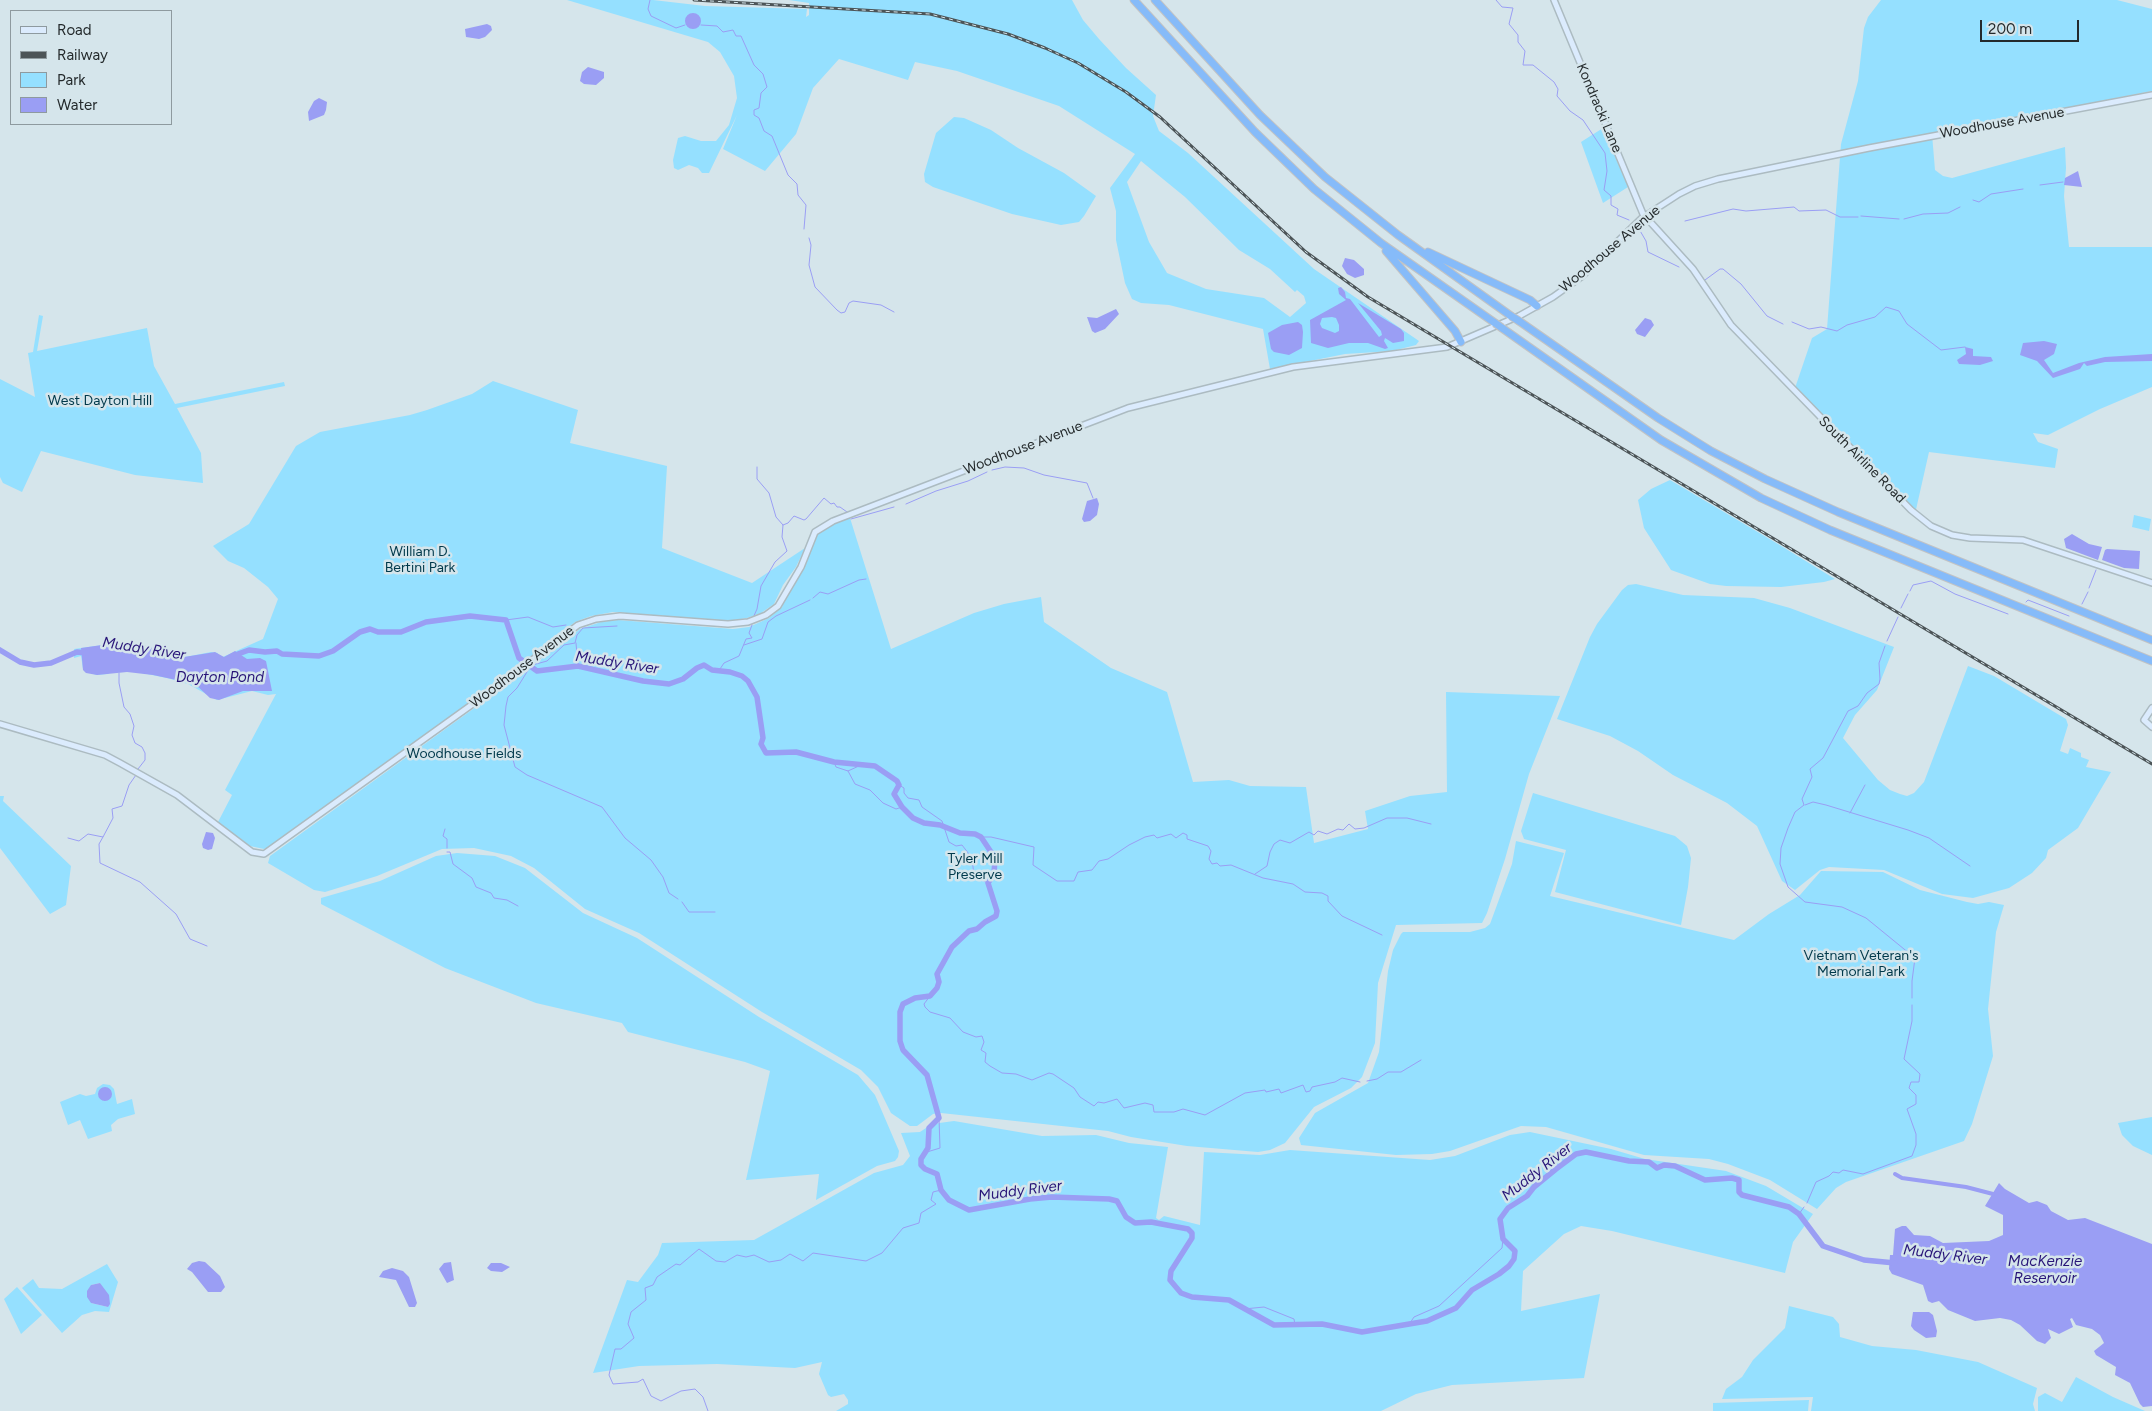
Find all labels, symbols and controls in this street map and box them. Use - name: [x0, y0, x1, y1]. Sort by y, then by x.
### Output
- legend: [10, 10, 172, 125]
- scale bar: [1982, 10, 2081, 42]
- text: 200 m: [1988, 20, 2032, 38]
- text: Road: [57, 21, 92, 39]
- text: Railway: [57, 46, 108, 64]
- street label: Kondracki Lane: [1573, 61, 1625, 155]
- text: Park: [57, 71, 86, 89]
- text: Water: [57, 96, 97, 114]
- street label: Woodhouse Avenue: [1938, 104, 2066, 142]
- street label: Woodhouse Avenue: [1556, 202, 1664, 296]
- park label: West Dayton Hill: [48, 393, 152, 409]
- street label: South Airline Road: [1815, 413, 1909, 507]
- street label: Woodhouse Avenue: [961, 418, 1085, 478]
- park label: William D. Bertini Park: [385, 544, 455, 576]
- street label: Woodhouse Avenue: [467, 622, 577, 712]
- water label: Muddy River: [101, 634, 187, 664]
- water label: Muddy River: [574, 648, 660, 678]
- water label: Dayton Pond: [176, 669, 264, 687]
- park label: Woodhouse Fields: [407, 746, 521, 762]
- park label: Tyler Mill Preserve: [947, 851, 1003, 884]
- park label: Vietnam Veteran's Memorial Park: [1804, 948, 1918, 980]
- water label: Muddy River: [1498, 1139, 1576, 1205]
- water label: Muddy River: [977, 1177, 1063, 1205]
- water label: Muddy River: [1902, 1241, 1988, 1269]
- water label: MacKenzie Reservoir: [2008, 1253, 2082, 1288]

